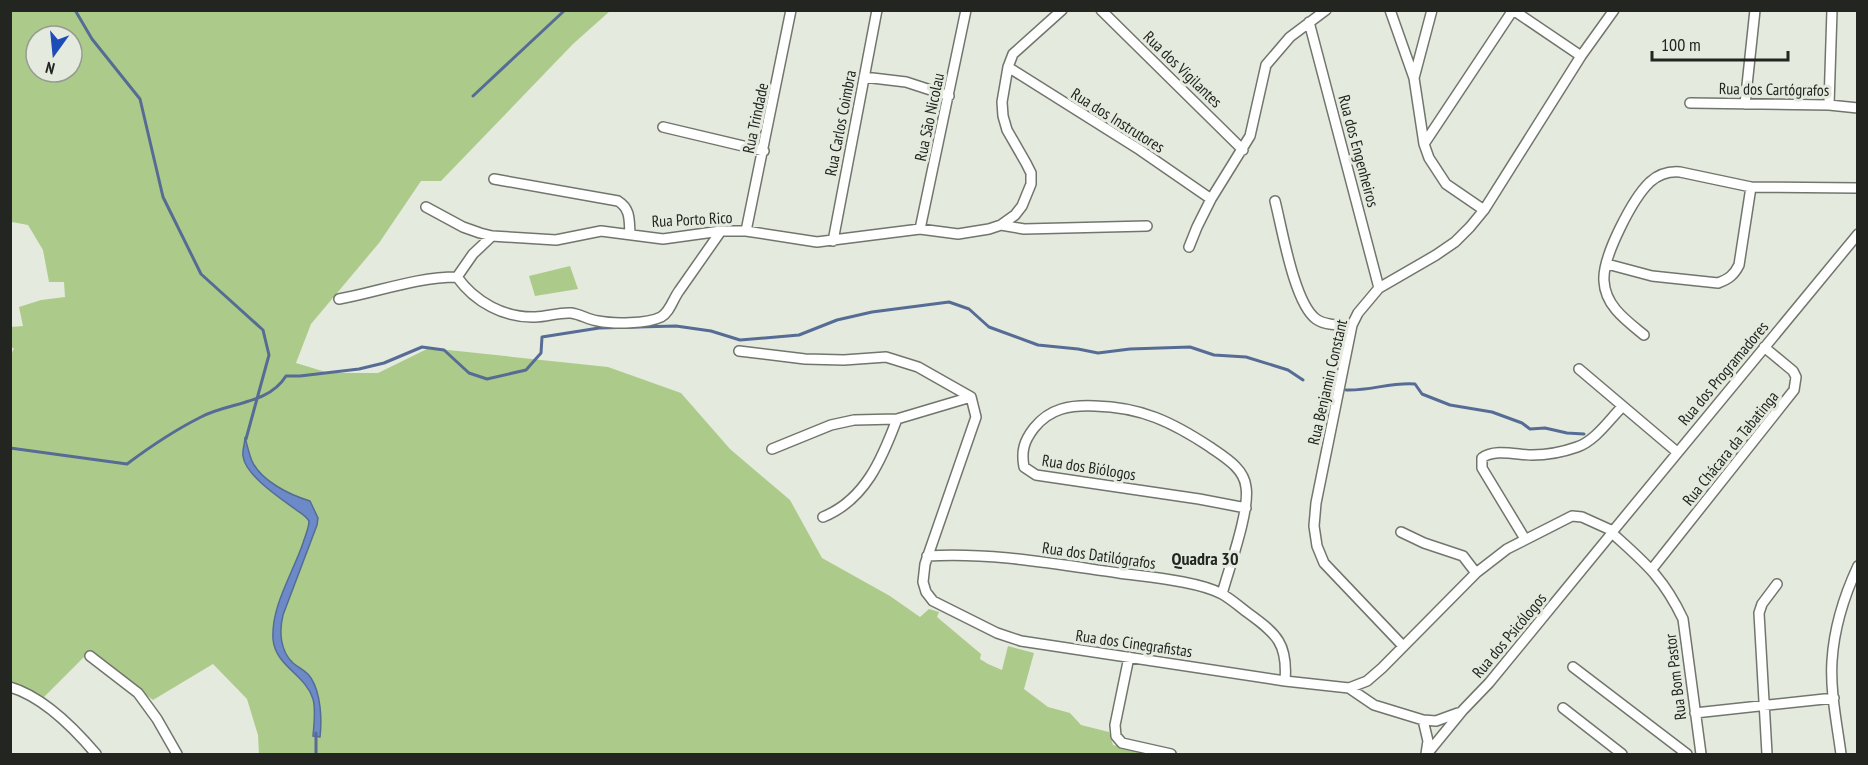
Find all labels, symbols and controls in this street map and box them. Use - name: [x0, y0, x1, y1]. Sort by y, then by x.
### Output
- north arrow: [24, 24, 84, 84]
- scale bar: [1652, 24, 1788, 62]
- street label: Rua dos Vigilantes: [1140, 27, 1226, 111]
- text: 100 m: [1661, 33, 1701, 56]
- text: N: [43, 58, 57, 79]
- street label: Rua Carlos Coimbra: [820, 68, 860, 178]
- street label: Rua São Nicolau: [910, 71, 948, 163]
- street label: Rua dos Cartógrafos: [1719, 78, 1829, 100]
- street label: Rua Trindade: [738, 81, 772, 155]
- street label: Rua dos Instrutores: [1068, 83, 1168, 157]
- street label: Rua dos Engenheiros: [1334, 93, 1384, 209]
- street label: Rua Porto Rico: [651, 207, 733, 231]
- street label: Rua Benjamin Constant: [1303, 317, 1351, 447]
- street label: Rua dos Programadores: [1674, 317, 1772, 429]
- street label: Rua Chácara da Tabatinga: [1678, 387, 1782, 509]
- street label: Rua dos Biólogos: [1041, 450, 1137, 484]
- street label: Rua dos Datilógrafos: [1041, 537, 1157, 573]
- district label: Quadra 30: [1171, 547, 1239, 570]
- street label: Rua dos Psicólogos: [1468, 588, 1550, 682]
- street label: Rua dos Cinegrafistas: [1074, 625, 1194, 661]
- street label: Rua Bom Pastor: [1660, 632, 1690, 721]

